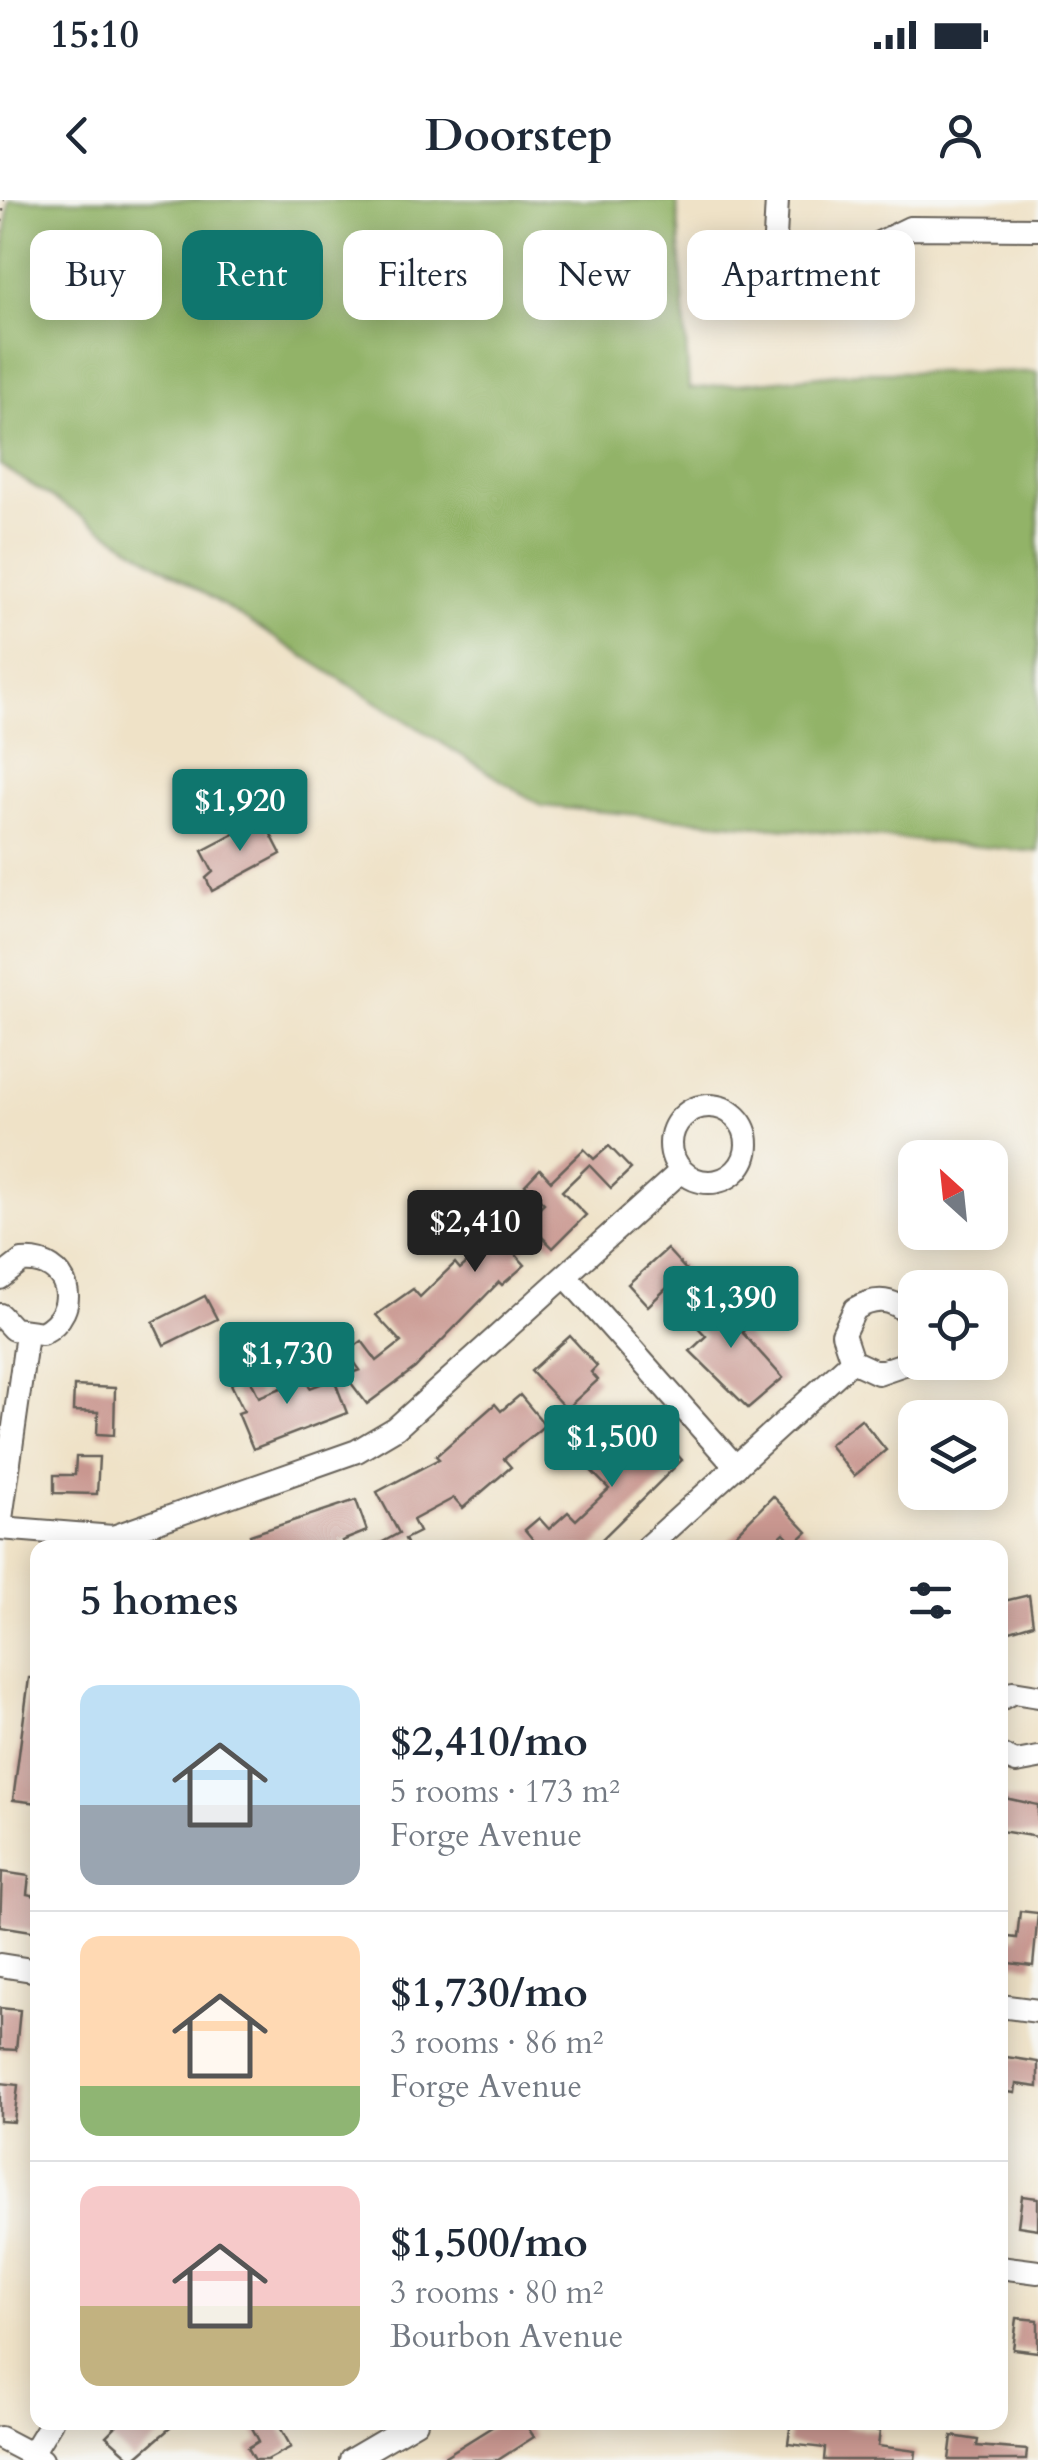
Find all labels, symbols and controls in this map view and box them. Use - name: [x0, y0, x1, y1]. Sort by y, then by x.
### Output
- text: 15:10: [50, 9, 139, 61]
- text: Doorstep: [425, 105, 613, 166]
- icon: back: [50, 108, 105, 163]
- icon: person: [933, 108, 988, 163]
- chip: Buy: [30, 230, 162, 320]
- chip: Rent: [182, 230, 323, 320]
- chip: Filters: [343, 230, 503, 320]
- chip: New: [523, 230, 667, 320]
- chip: Apartment: [687, 230, 915, 320]
- pin: $1,920: [159, 769, 321, 854]
- text: $1,920: [194, 779, 286, 823]
- north arrow: [898, 1140, 1008, 1250]
- map controls: [898, 1140, 1008, 1510]
- pin: $2,410: [394, 1190, 556, 1275]
- text: $2,410: [429, 1200, 521, 1244]
- pin: $1,390: [650, 1266, 812, 1351]
- button: locate: [898, 1270, 1008, 1380]
- text: $1,390: [685, 1276, 777, 1320]
- pin: $1,730: [206, 1322, 368, 1407]
- text: $1,730: [241, 1332, 333, 1376]
- button: layers: [898, 1400, 1008, 1510]
- pin: $1,500: [531, 1405, 693, 1490]
- text: $1,500: [566, 1415, 658, 1459]
- text: 5 homes: [80, 1572, 238, 1629]
- icon: filters: [903, 1573, 958, 1628]
- text: $2,410/mo: [390, 1713, 588, 1770]
- icon: home: [160, 1725, 280, 1845]
- text: 5 rooms · 173 m²: [390, 1770, 620, 1814]
- text: Forge Avenue: [390, 1814, 582, 1858]
- text: $1,730/mo: [390, 1964, 588, 2021]
- icon: home: [160, 1976, 280, 2096]
- text: 3 rooms · 86 m²: [390, 2021, 603, 2065]
- text: Forge Avenue: [390, 2065, 582, 2109]
- text: $1,500/mo: [390, 2214, 588, 2271]
- icon: home: [160, 2226, 280, 2346]
- text: 3 rooms · 80 m²: [390, 2271, 603, 2315]
- text: Bourbon Avenue: [390, 2315, 623, 2359]

